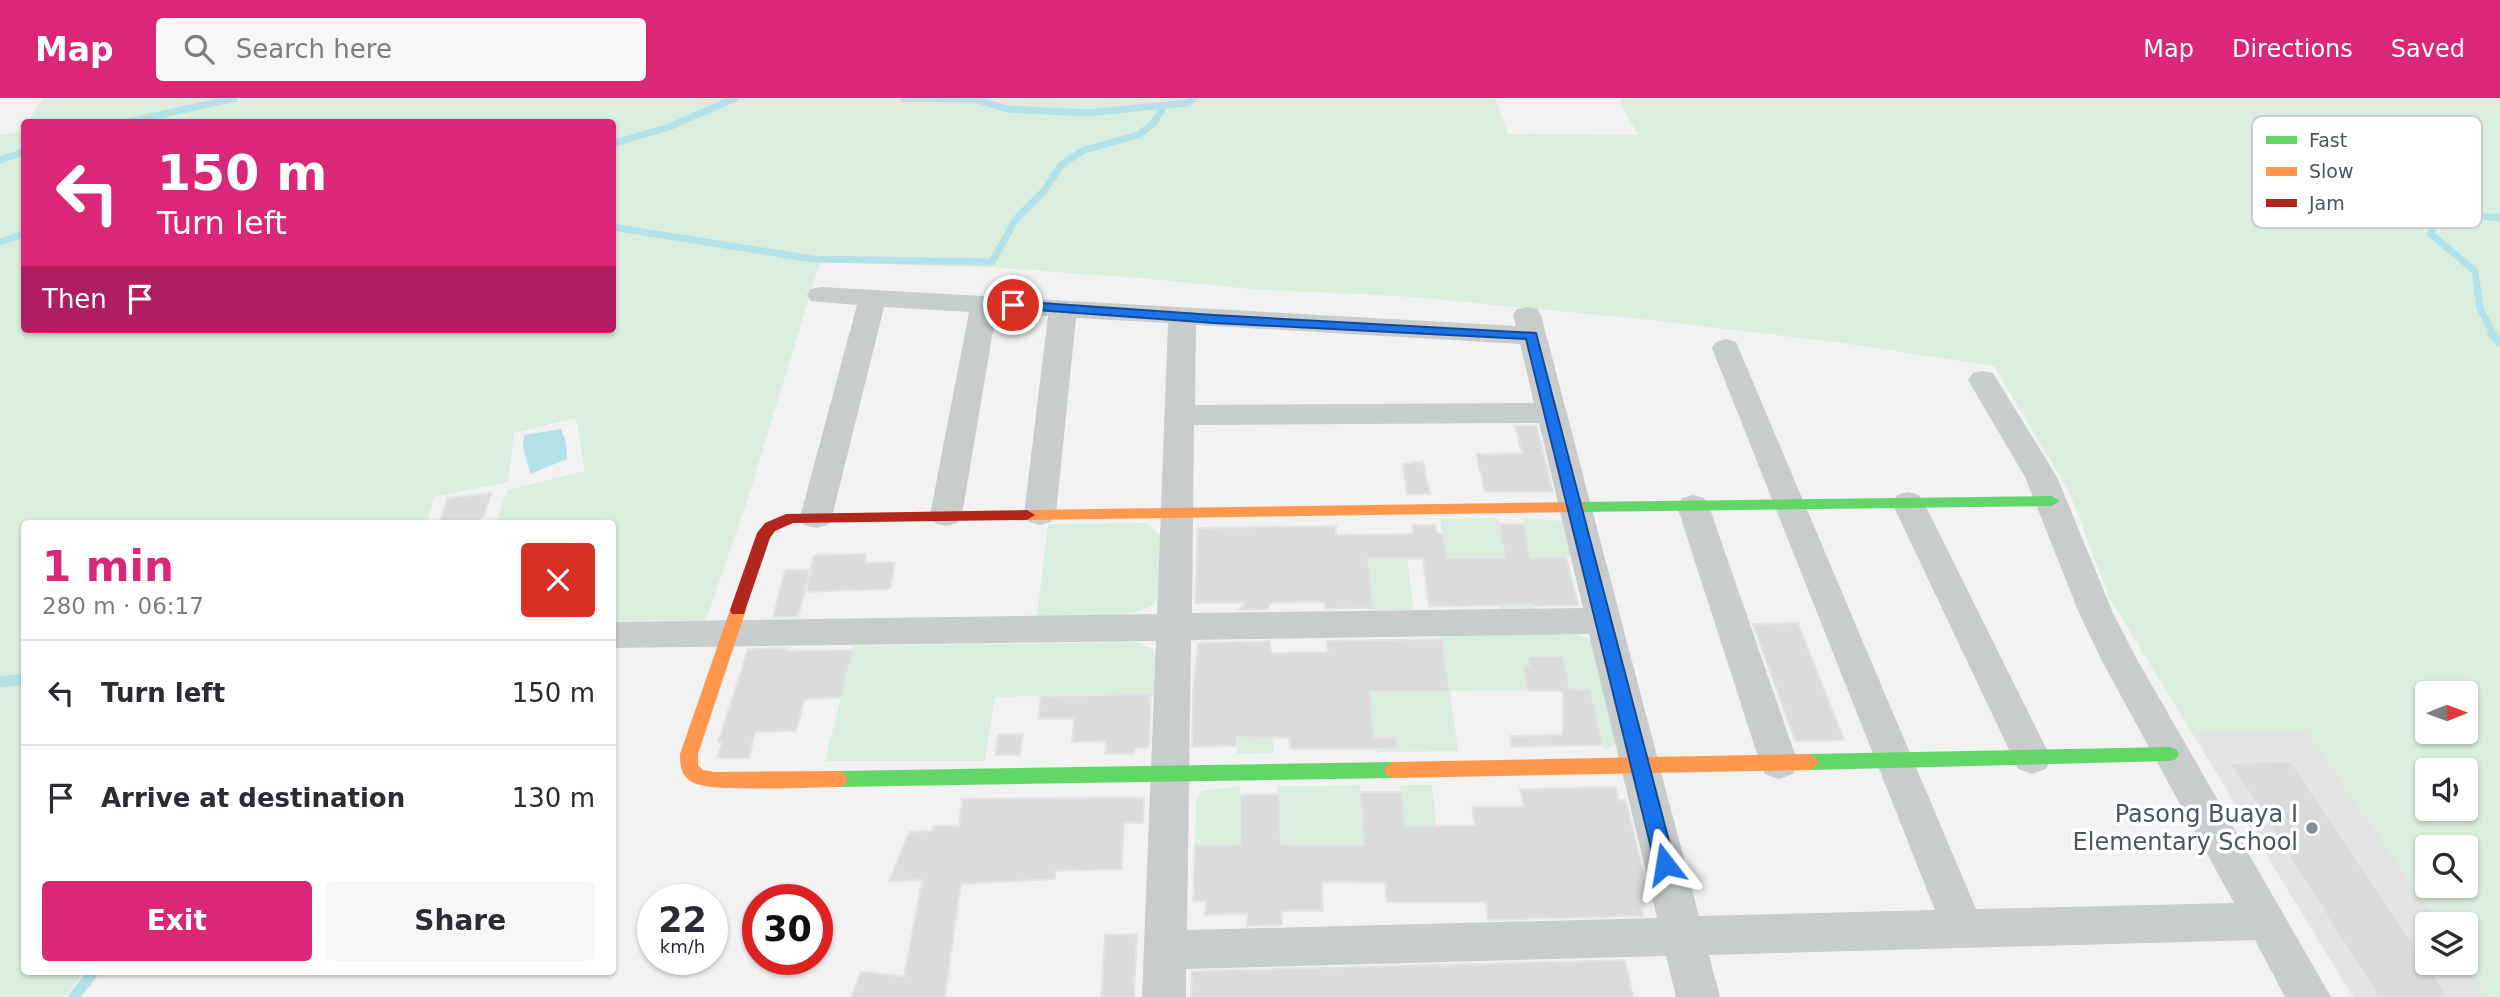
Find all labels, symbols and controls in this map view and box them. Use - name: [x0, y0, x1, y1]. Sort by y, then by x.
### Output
- search box: [156, 18, 646, 81]
- text: Map: [35, 30, 114, 69]
- icon: search: [180, 30, 218, 68]
- text: Search here: [236, 34, 392, 64]
- text: Map: [2143, 35, 2194, 63]
- text: Directions: [2232, 35, 2353, 63]
- text: Saved: [2391, 35, 2465, 63]
- legend: [2252, 116, 2482, 228]
- text: Fast: [2309, 129, 2347, 151]
- text: 150 m: [157, 145, 327, 202]
- icon: left: [42, 147, 133, 238]
- text: Slow: [2309, 160, 2354, 182]
- text: Jam: [2308, 192, 2345, 214]
- text: Turn left: [157, 204, 287, 242]
- pin: [983, 275, 1043, 335]
- icon: arrive: [121, 280, 159, 318]
- text: Then: [42, 284, 107, 314]
- icon: arrive: [994, 286, 1032, 324]
- text: 1 min: [42, 542, 174, 591]
- button: close: [521, 543, 595, 617]
- text: 280 m · 06:17: [42, 593, 204, 619]
- icon: left: [42, 674, 80, 712]
- text: Turn left: [101, 678, 225, 708]
- text: 150 m: [512, 678, 595, 708]
- north arrow: [2415, 681, 2478, 744]
- map controls: [2415, 681, 2478, 975]
- button: sound: [2415, 758, 2478, 821]
- icon: arrive: [42, 779, 80, 817]
- text: Arrive at destination: [101, 783, 405, 813]
- text: 130 m: [512, 783, 595, 813]
- place label: Pasong Buaya I Elementary School: [2073, 800, 2298, 856]
- marker: Pasong Buaya I Elementary School: [2304, 820, 2320, 836]
- position arrow: [1628, 827, 1702, 901]
- button: search: [2415, 835, 2478, 898]
- button: Exit: [42, 881, 312, 961]
- button: Share: [326, 881, 595, 961]
- speed limit sign: 30: [742, 884, 833, 975]
- text: 22: [658, 900, 707, 940]
- button: layers: [2415, 912, 2478, 975]
- text: km/h: [660, 936, 705, 957]

